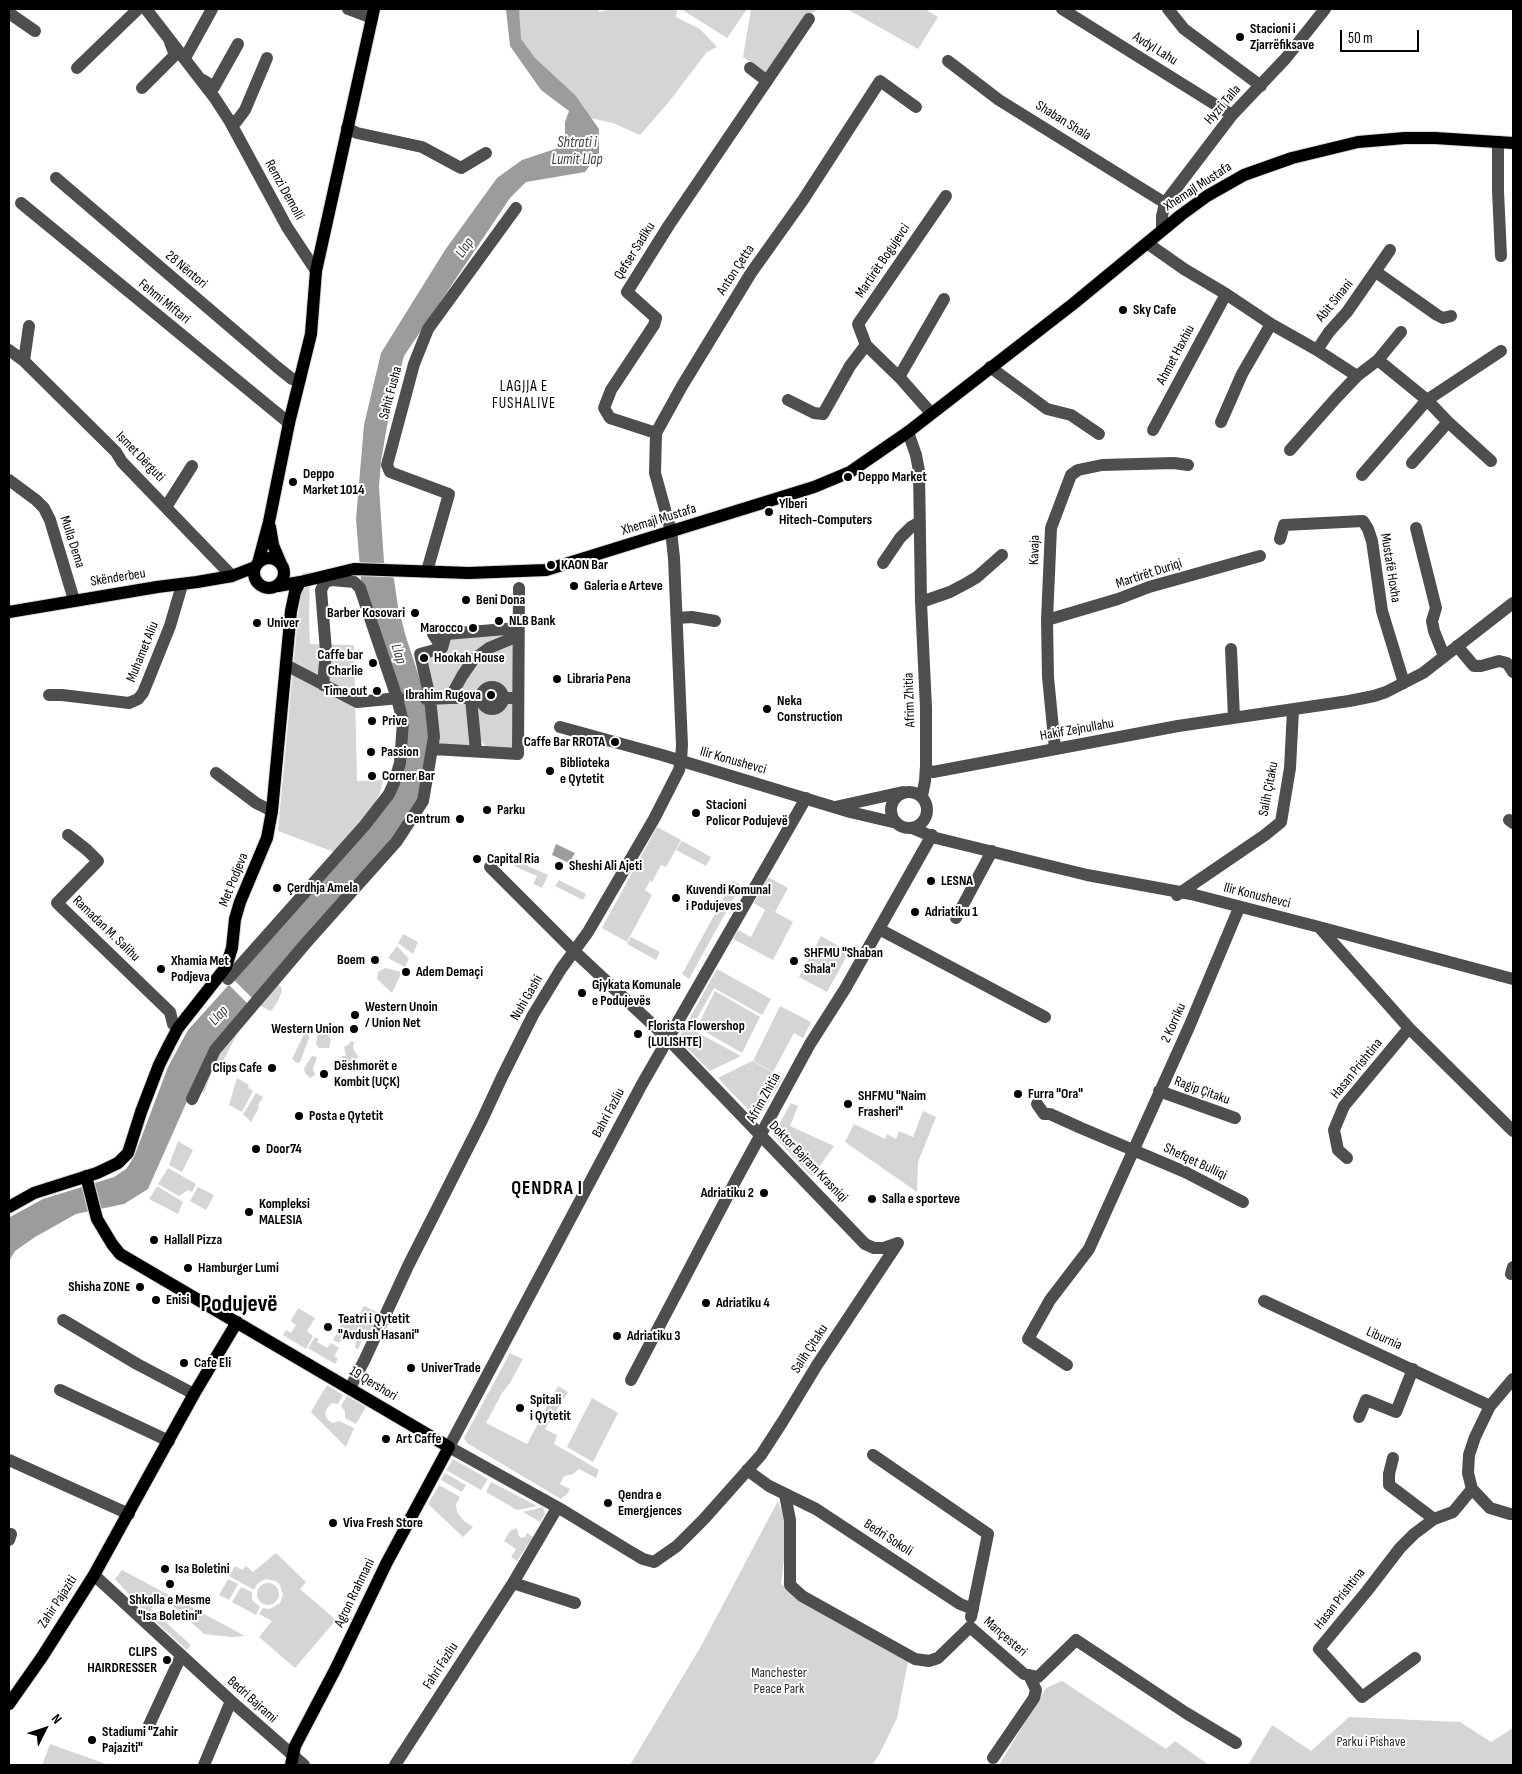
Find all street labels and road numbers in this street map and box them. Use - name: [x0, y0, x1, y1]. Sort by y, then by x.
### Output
- street label: Avdyl Lahu: [1130, 29, 1180, 69]
- street label: Hyzri Talla: [1201, 82, 1245, 128]
- street label: Shaban Shala: [1032, 97, 1094, 145]
- street label: Remzi Demolli: [261, 157, 307, 223]
- street label: Xhemajl Mustafa: [1161, 159, 1235, 215]
- street label: Qefser Sadiku: [611, 219, 659, 283]
- street label: Martirët Bogujevci: [852, 221, 914, 301]
- street label: Anton Çetta: [714, 242, 758, 298]
- street label: 28 Nëntori: [162, 248, 210, 292]
- street label: Fehmi Miftari: [135, 276, 193, 328]
- street label: Abit Sinani: [1313, 276, 1357, 326]
- street label: Ahmet Haxhiu: [1153, 322, 1199, 388]
- street label: Sahit Fusha: [376, 365, 406, 421]
- street label: Ismet Dërguti: [112, 428, 168, 486]
- street label: Xhemajl Mustafa: [620, 501, 698, 539]
- street label: Mulla Dema: [56, 514, 88, 570]
- street label: Mustafë Hoxha: [1376, 532, 1404, 604]
- street label: Kavaja: [1026, 535, 1044, 565]
- street label: Martirët Duriqi: [1114, 555, 1184, 593]
- street label: Skënderbeu: [89, 565, 147, 591]
- street label: Muhamet Aliu: [123, 619, 163, 685]
- street label: Afrim Zhitia: [901, 672, 919, 728]
- street label: Hakif Zejnullahu: [1039, 715, 1115, 745]
- street label: Ilir Konushevci: [698, 744, 768, 778]
- street label: Salih Çitaku: [1255, 760, 1283, 818]
- street label: Met Podjeva: [216, 851, 252, 909]
- street label: Ilir Konushevci: [1222, 880, 1292, 912]
- street label: Ramadan M. Salihu: [69, 893, 143, 965]
- street label: Nuhi Gashi: [507, 972, 547, 1024]
- street label: 2 Korriku: [1158, 1001, 1190, 1045]
- street label: Hasan Prishtina: [1328, 1035, 1386, 1103]
- street label: Afrim Zhitia: [743, 1070, 785, 1126]
- street label: Ragip Çitaku: [1172, 1073, 1232, 1109]
- street label: Bahri Fazliu: [589, 1086, 629, 1140]
- street label: Doktor Bajram Krasniqi: [765, 1118, 851, 1206]
- street label: Shefqet Bulliqi: [1161, 1140, 1229, 1184]
- street label: Salih Çitaku: [788, 1321, 832, 1377]
- street label: Liburnia: [1363, 1324, 1405, 1354]
- street label: 19 Qershori: [346, 1363, 400, 1405]
- street label: Bedri Sokoli: [860, 1516, 916, 1560]
- street label: Agron Rrahmani: [331, 1556, 379, 1630]
- street label: Hasan Prishtina: [1311, 1565, 1369, 1633]
- street label: Zahir Pajaziti: [35, 1573, 81, 1631]
- street label: Mançesteri: [980, 1614, 1030, 1660]
- street label: Fahri Fazliu: [420, 1640, 462, 1692]
- street label: Bedri Bajrami: [224, 1673, 280, 1727]

